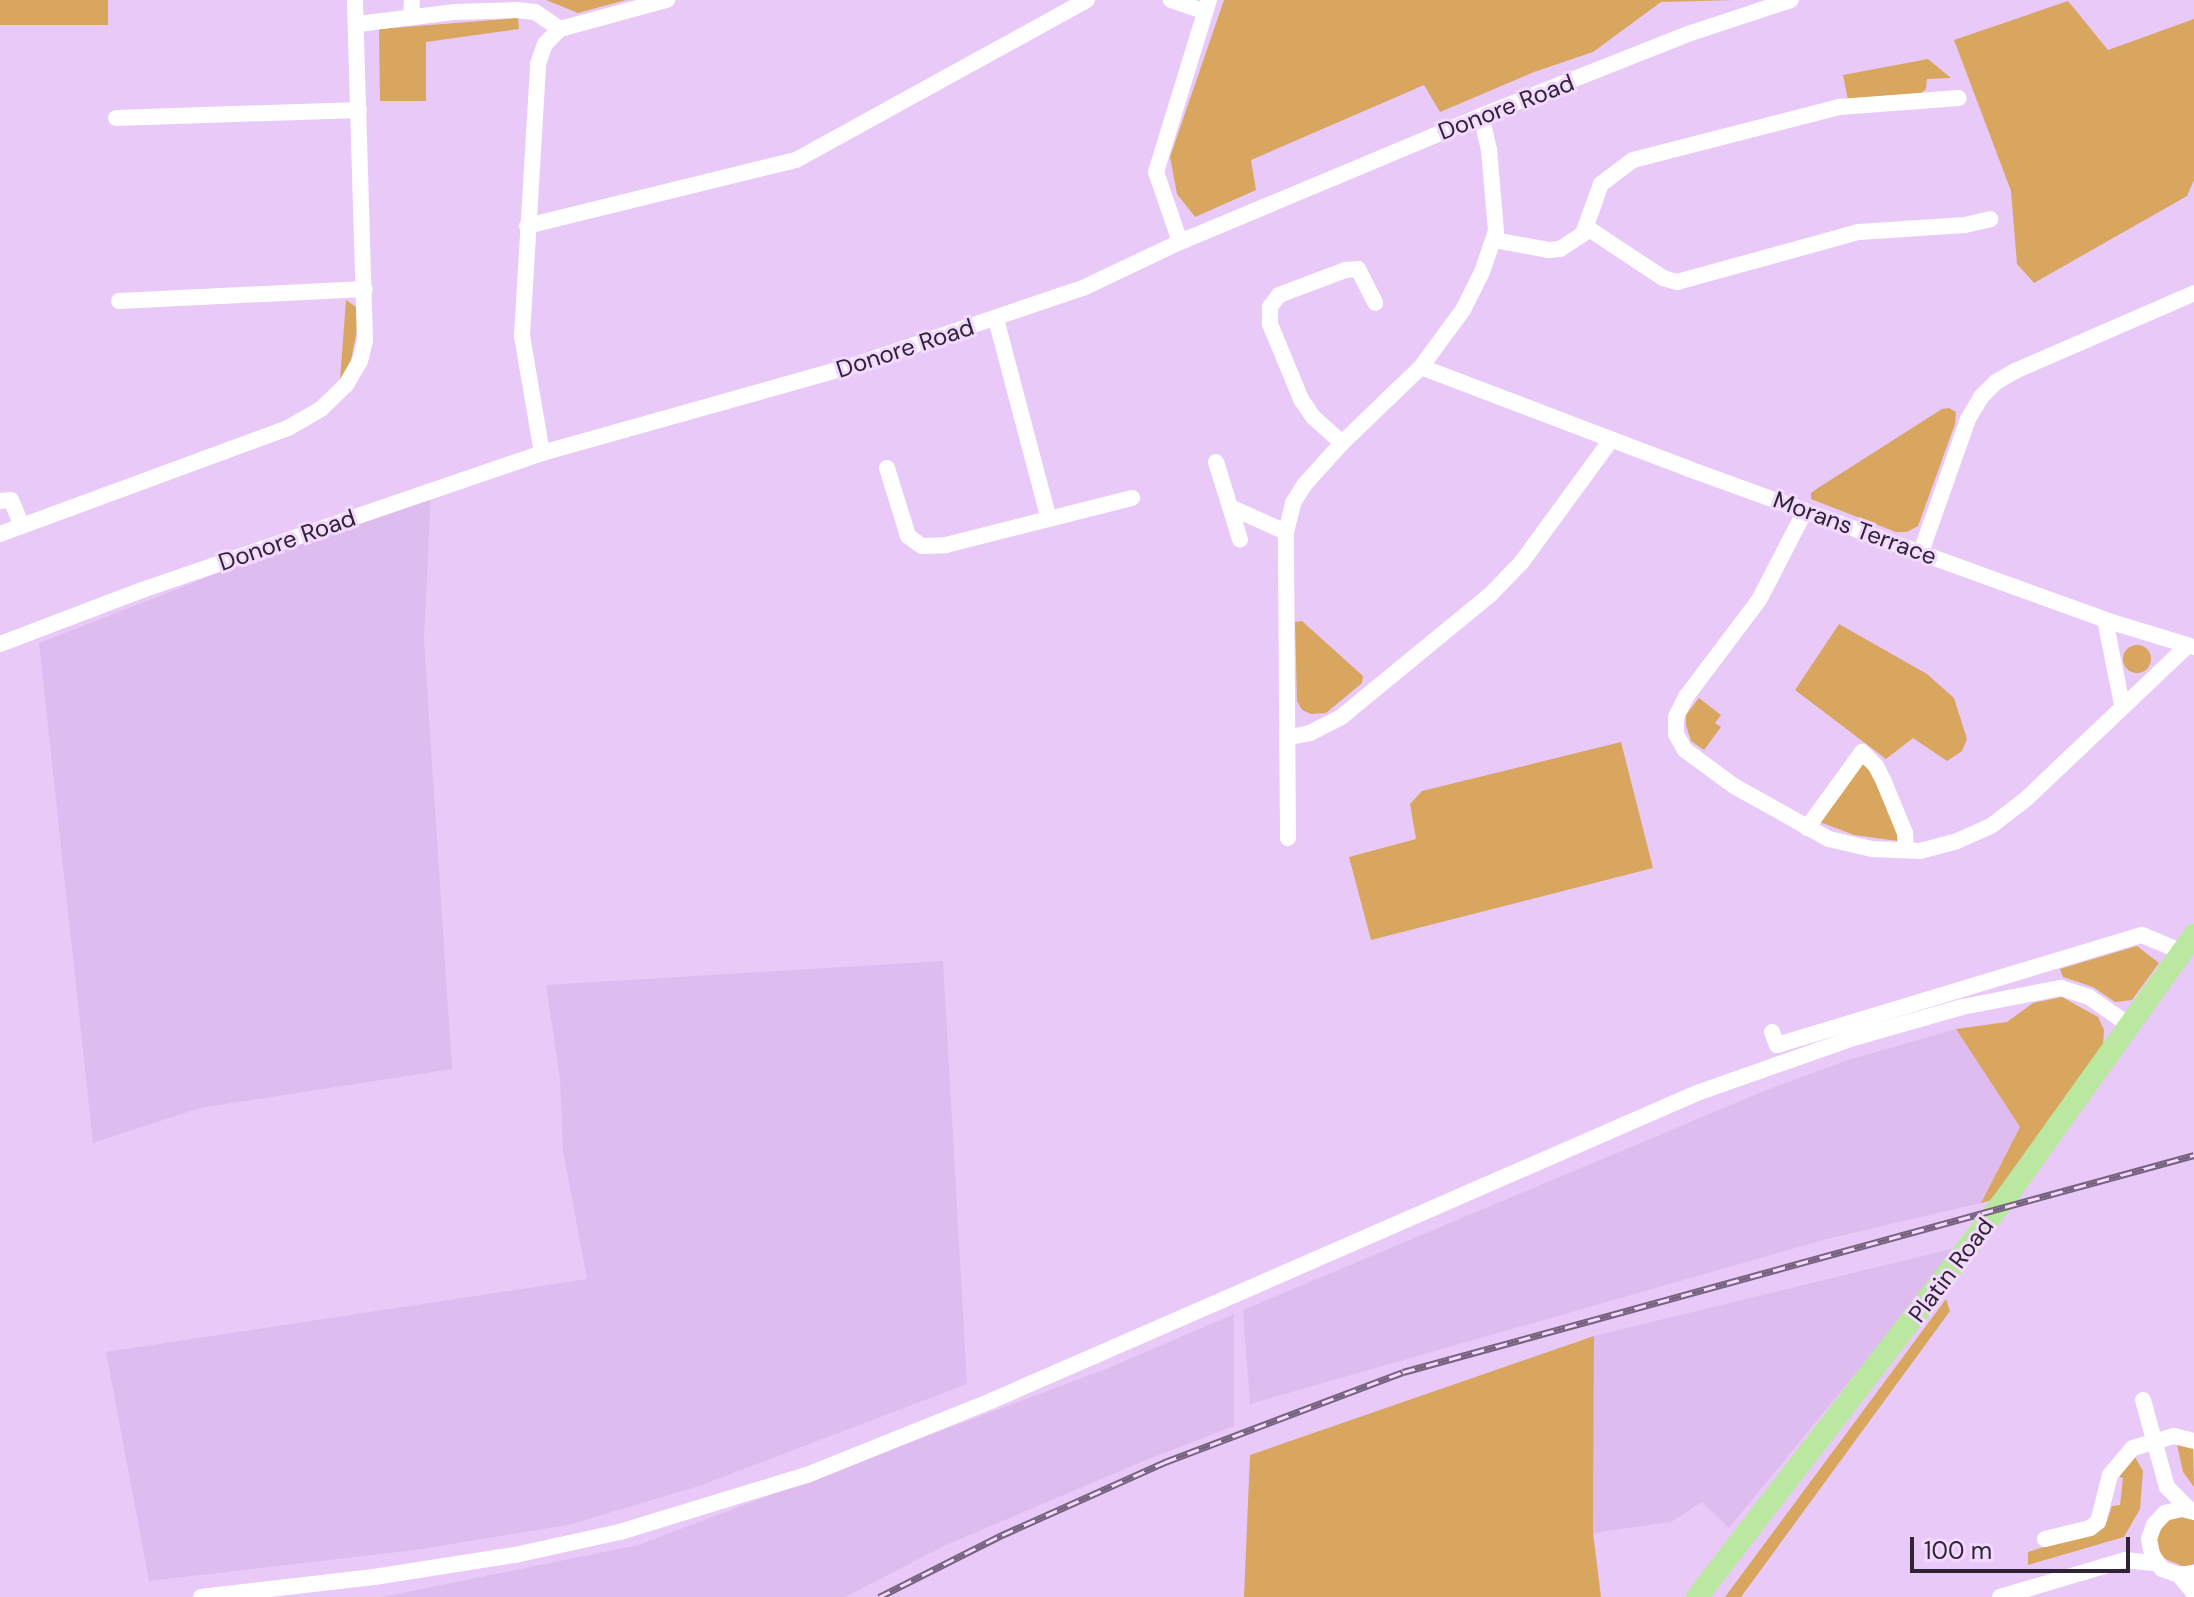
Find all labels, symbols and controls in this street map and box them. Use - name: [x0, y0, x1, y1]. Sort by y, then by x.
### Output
- street label: Donore Road: [1434, 68, 1578, 146]
- street label: Donore Road: [833, 312, 977, 384]
- street label: Morans Terrace: [1769, 485, 1941, 571]
- street label: Donore Road: [215, 503, 359, 577]
- street label: Platin Road: [1902, 1212, 2000, 1328]
- scale bar: [1914, 1521, 2134, 1571]
- text: 100 m: [1924, 1535, 1992, 1566]

